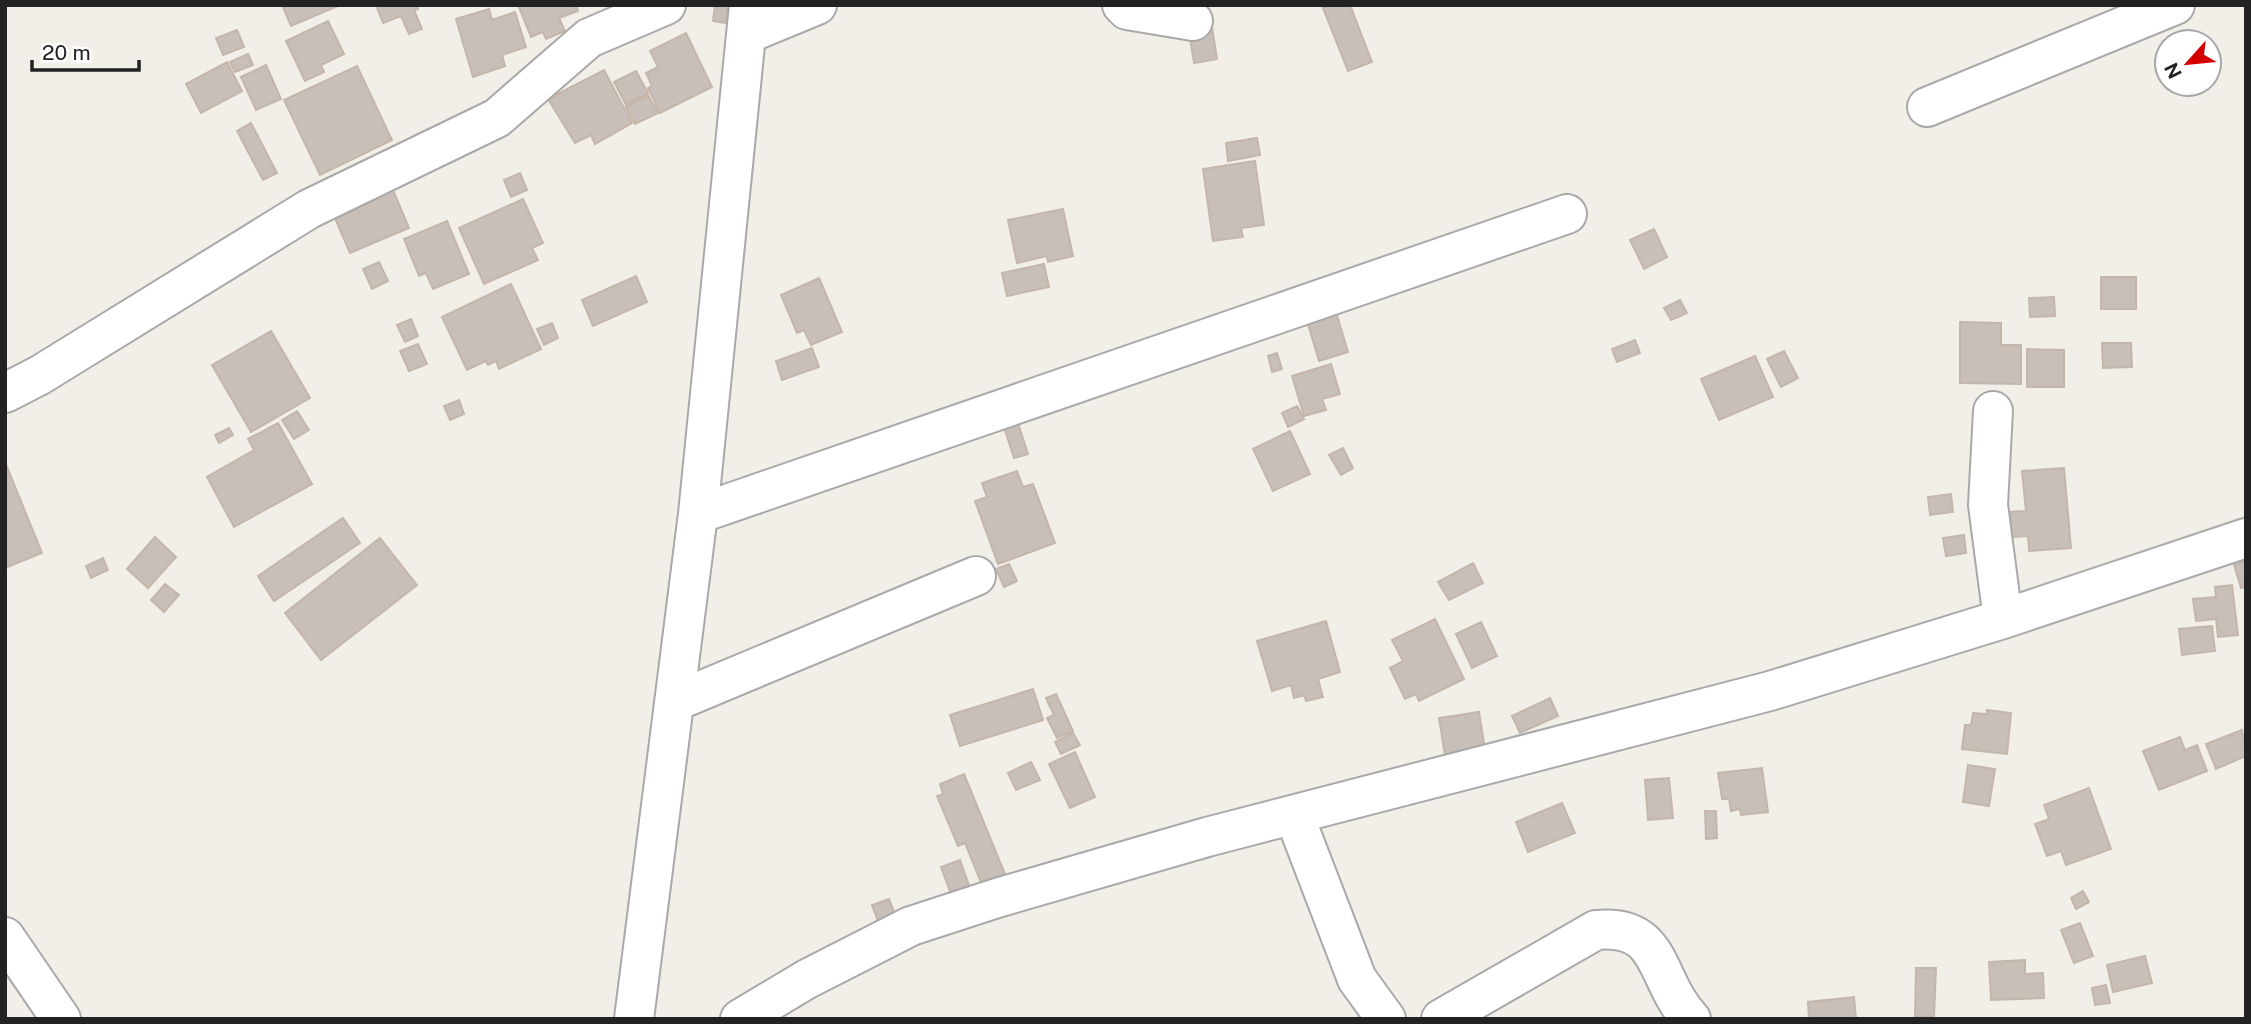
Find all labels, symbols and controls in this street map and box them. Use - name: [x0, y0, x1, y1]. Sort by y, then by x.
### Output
- scale bar: [32, 28, 138, 72]
- north arrow: [2153, 28, 2223, 98]
- text: 20 m: [42, 40, 91, 65]
- text: N: [2160, 59, 2186, 82]

